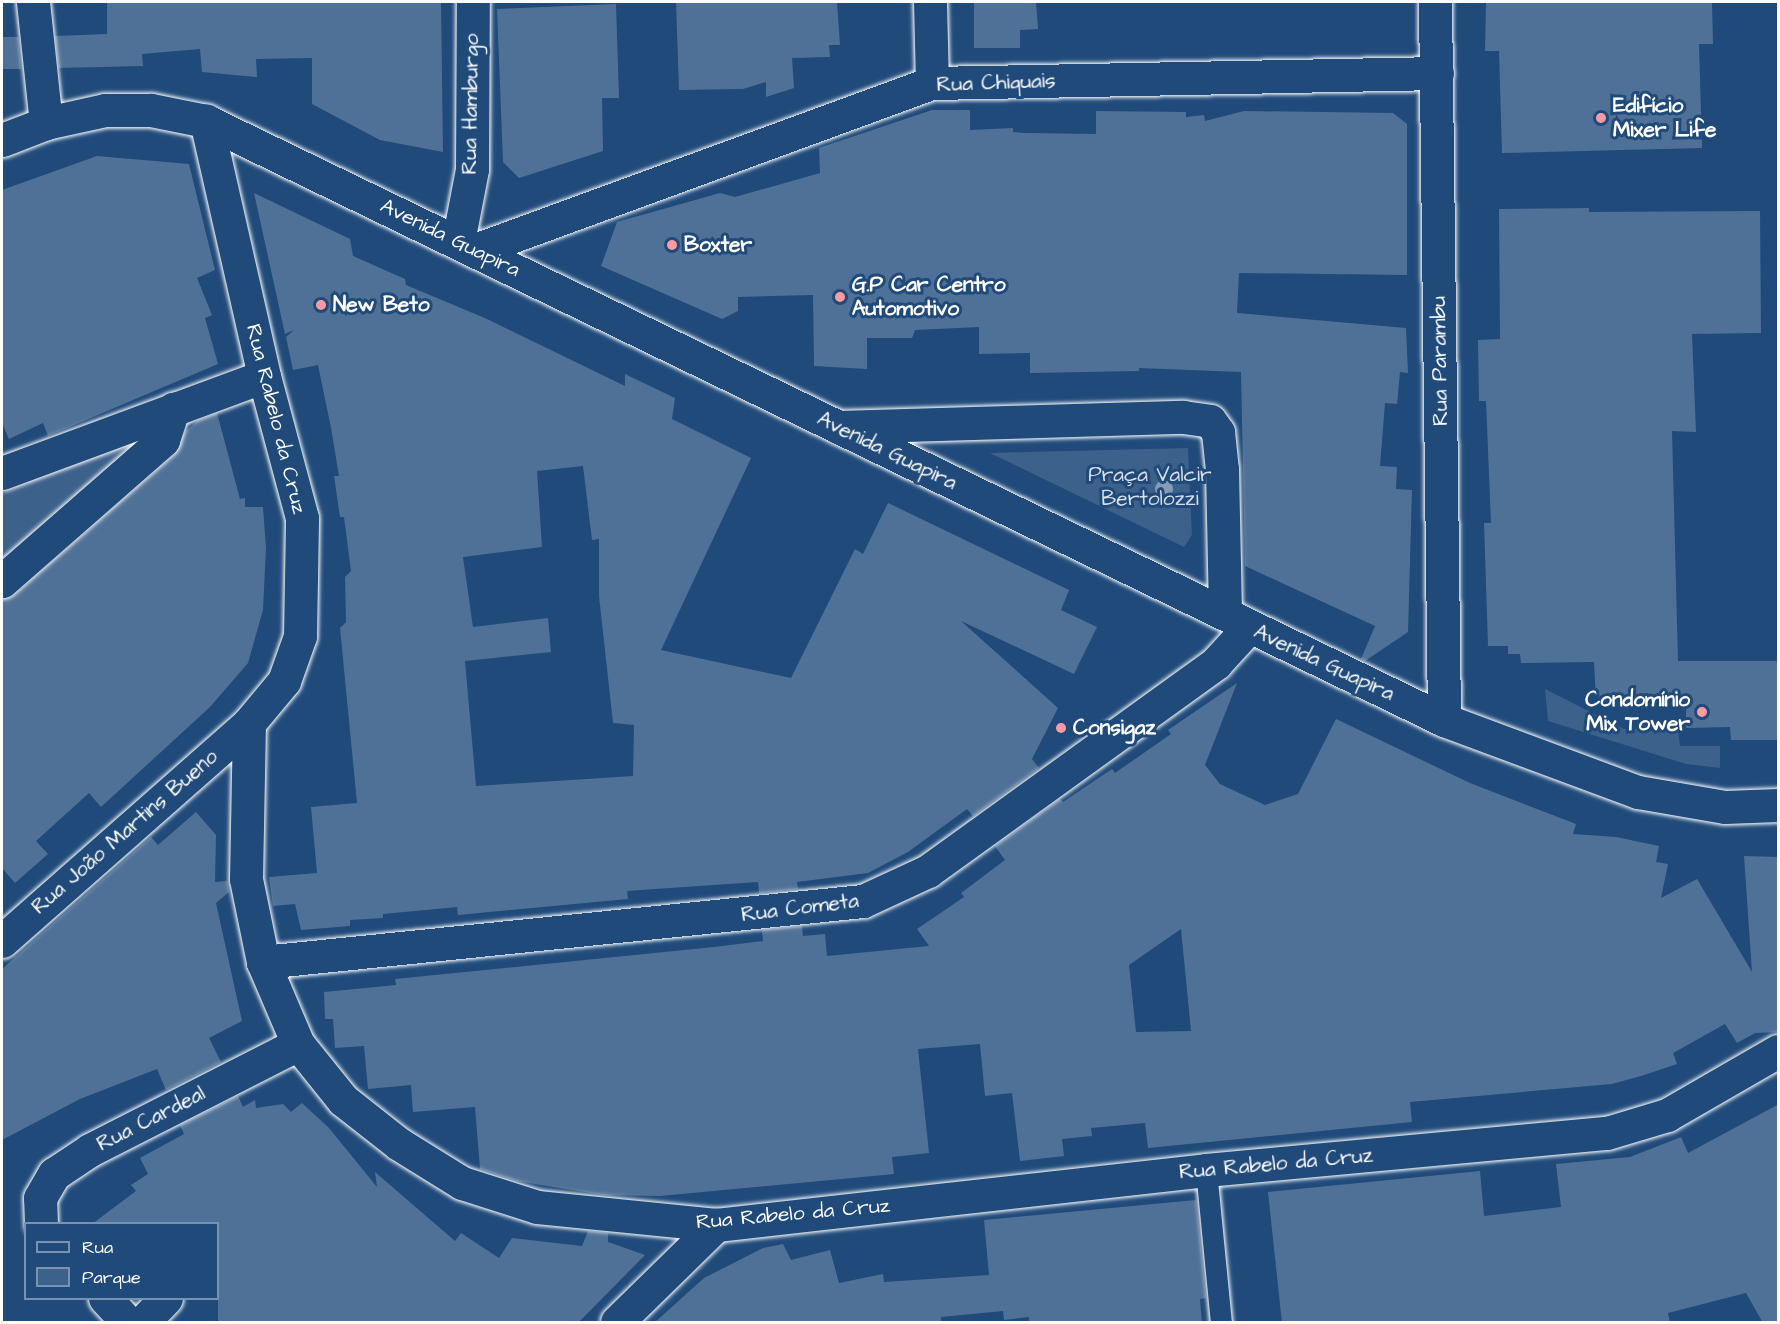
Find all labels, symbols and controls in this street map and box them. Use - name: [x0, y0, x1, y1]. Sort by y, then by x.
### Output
- street label: Rua Hamburgo: [457, 33, 485, 175]
- street label: Rua Chiquais: [936, 68, 1056, 98]
- place label: Edifício Mixer Life: [1613, 93, 1716, 143]
- marker: Edifício Mixer Life: [1594, 111, 1608, 125]
- street label: Avenida Guapira: [376, 193, 524, 283]
- place label: Boxter: [684, 232, 752, 258]
- marker: Boxter: [665, 238, 679, 252]
- place label: G.P Car Centro Automotivo: [852, 272, 1005, 322]
- marker: G.P Car Centro Automotivo: [833, 290, 847, 304]
- place label: New Beto: [333, 292, 430, 318]
- street label: Rua Parambu: [1426, 296, 1454, 426]
- marker: New Beto: [314, 298, 328, 312]
- street label: Rua Rabelo da Cruz: [240, 322, 312, 516]
- street label: Avenida Guapira: [813, 406, 961, 496]
- park label: Praça Valcir Bertolozzi: [1088, 462, 1212, 512]
- street label: Avenida Guapira: [1250, 619, 1398, 707]
- place label: Condomínio Mix Tower: [1585, 687, 1690, 737]
- marker: Condomínio Mix Tower: [1695, 705, 1709, 719]
- place label: Consigaz: [1073, 715, 1156, 741]
- marker: Consigaz: [1054, 721, 1068, 735]
- street label: Rua João Martins Bueno: [27, 744, 223, 920]
- street label: Rua Cometa: [740, 888, 860, 928]
- street label: Rua Cardeal: [93, 1081, 209, 1157]
- street label: Rua Rabelo da Cruz: [1178, 1143, 1374, 1185]
- street label: Rua Rabelo da Cruz: [695, 1193, 891, 1235]
- legend: [24, 1222, 219, 1300]
- text: Rua: [82, 1235, 113, 1260]
- text: Parque: [82, 1265, 141, 1290]

